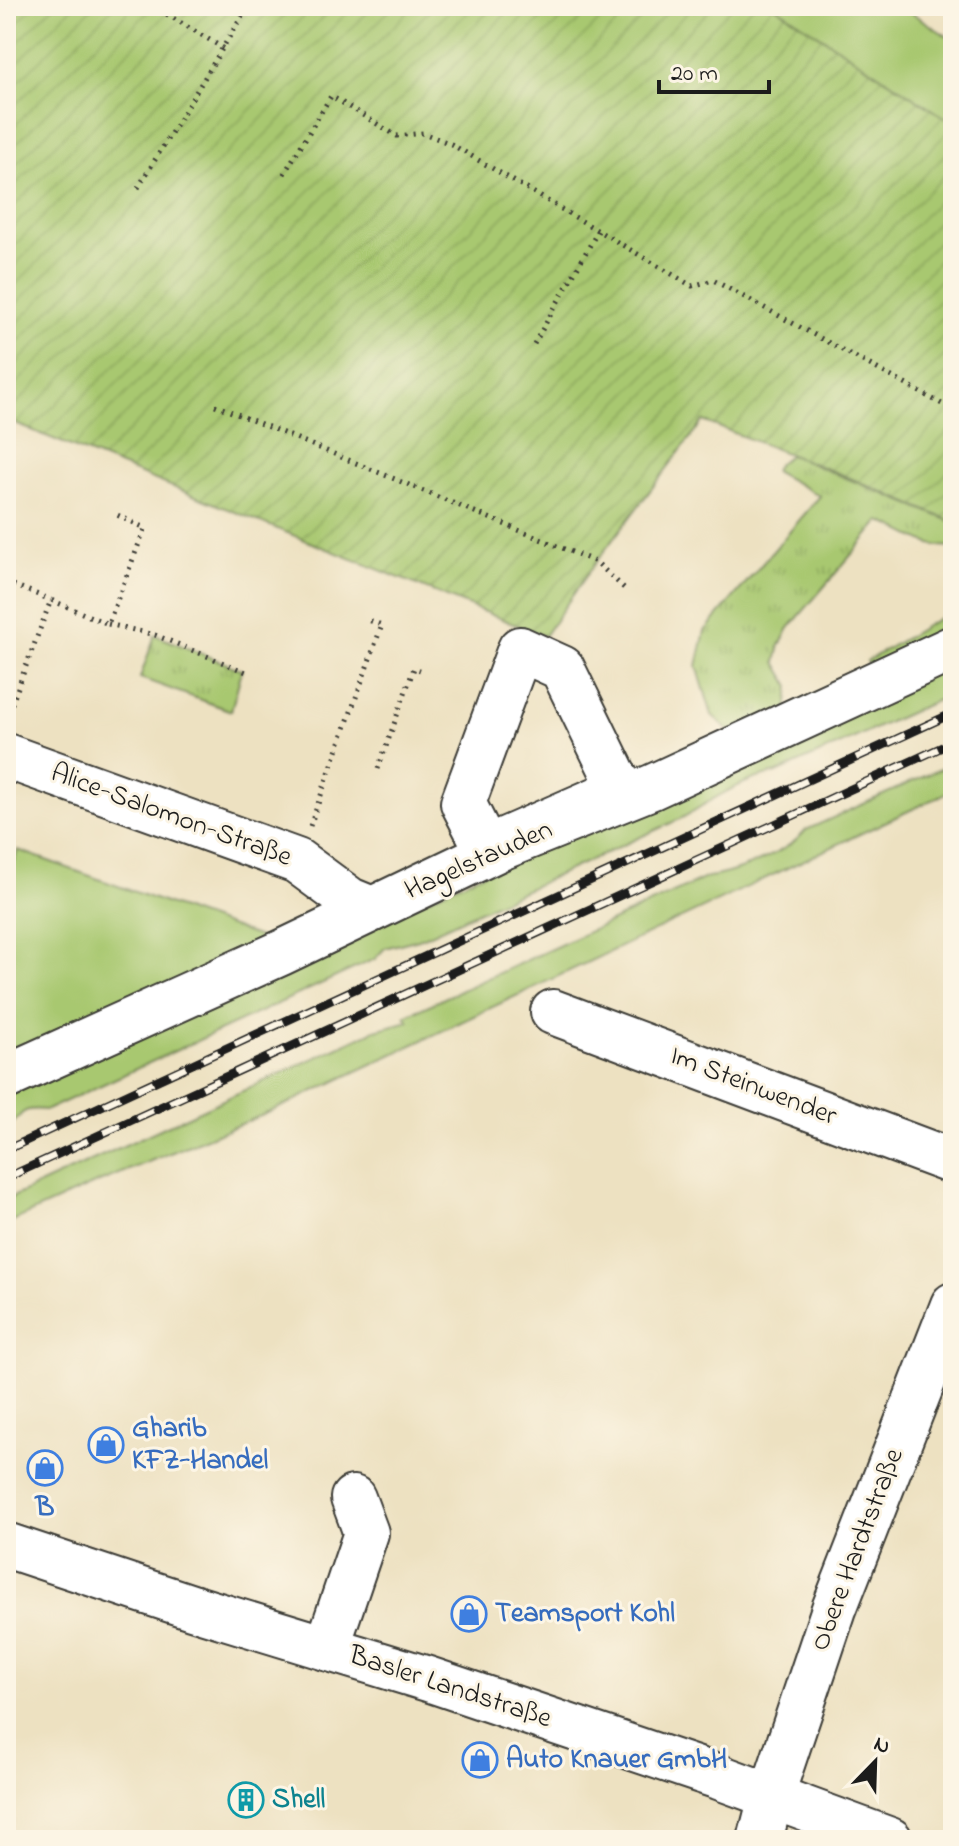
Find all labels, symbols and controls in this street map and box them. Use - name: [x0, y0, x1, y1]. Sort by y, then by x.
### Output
- scale bar: [659, 44, 769, 94]
- text: 20 m: [671, 57, 718, 92]
- street label: Alice-Salomon-Straße: [45, 753, 298, 879]
- street label: Hagelstauden: [398, 810, 560, 912]
- street label: Im Steinwender: [664, 1036, 843, 1138]
- place label: Gharib KFZ-Handel: [132, 1409, 269, 1482]
- shop icon: Gharib KFZ-Handel: [87, 1426, 125, 1464]
- street label: Obere Hardtstraße: [801, 1442, 916, 1657]
- shop icon: B: [26, 1449, 64, 1487]
- place label: B: [34, 1488, 55, 1529]
- place label: Teamsport Kohl: [495, 1594, 675, 1635]
- shop icon: Teamsport Kohl: [450, 1595, 488, 1633]
- street label: Basler Landstraße: [342, 1636, 557, 1740]
- north arrow: [835, 1722, 915, 1802]
- text: N: [869, 1729, 895, 1764]
- place label: Auto Knauer GmbH: [506, 1740, 727, 1781]
- shop icon: Auto Knauer GmbH: [461, 1741, 499, 1779]
- place label: Shell: [272, 1780, 326, 1821]
- building icon: Shell: [227, 1781, 265, 1819]

